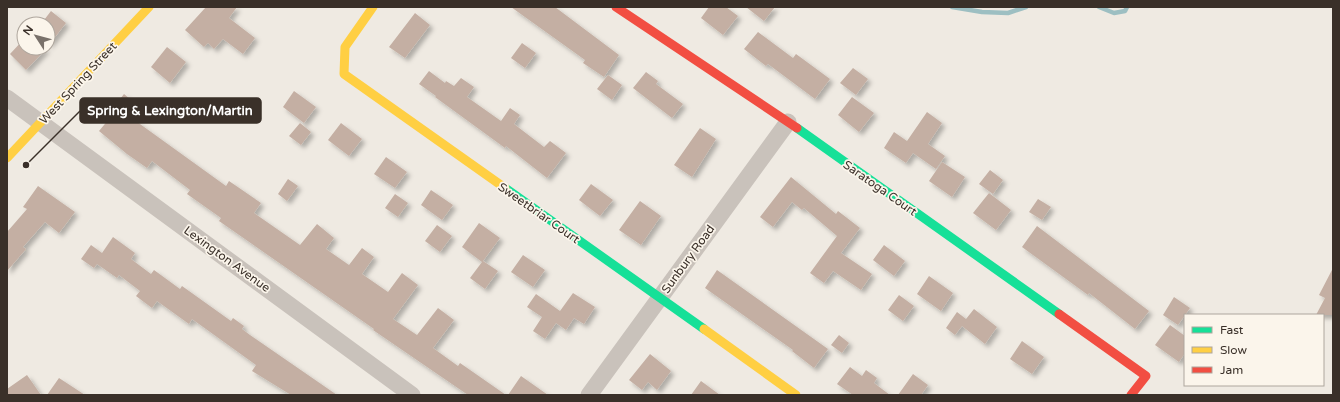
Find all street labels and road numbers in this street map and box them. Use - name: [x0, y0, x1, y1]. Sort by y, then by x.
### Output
- street label: West Spring Street: [37, 39, 120, 127]
- street label: Saratoga Court: [841, 157, 920, 219]
- street label: Sweetbriar Court: [496, 180, 583, 247]
- street label: Sunbury Road: [658, 222, 718, 296]
- street label: Lexington Avenue: [181, 223, 273, 295]

